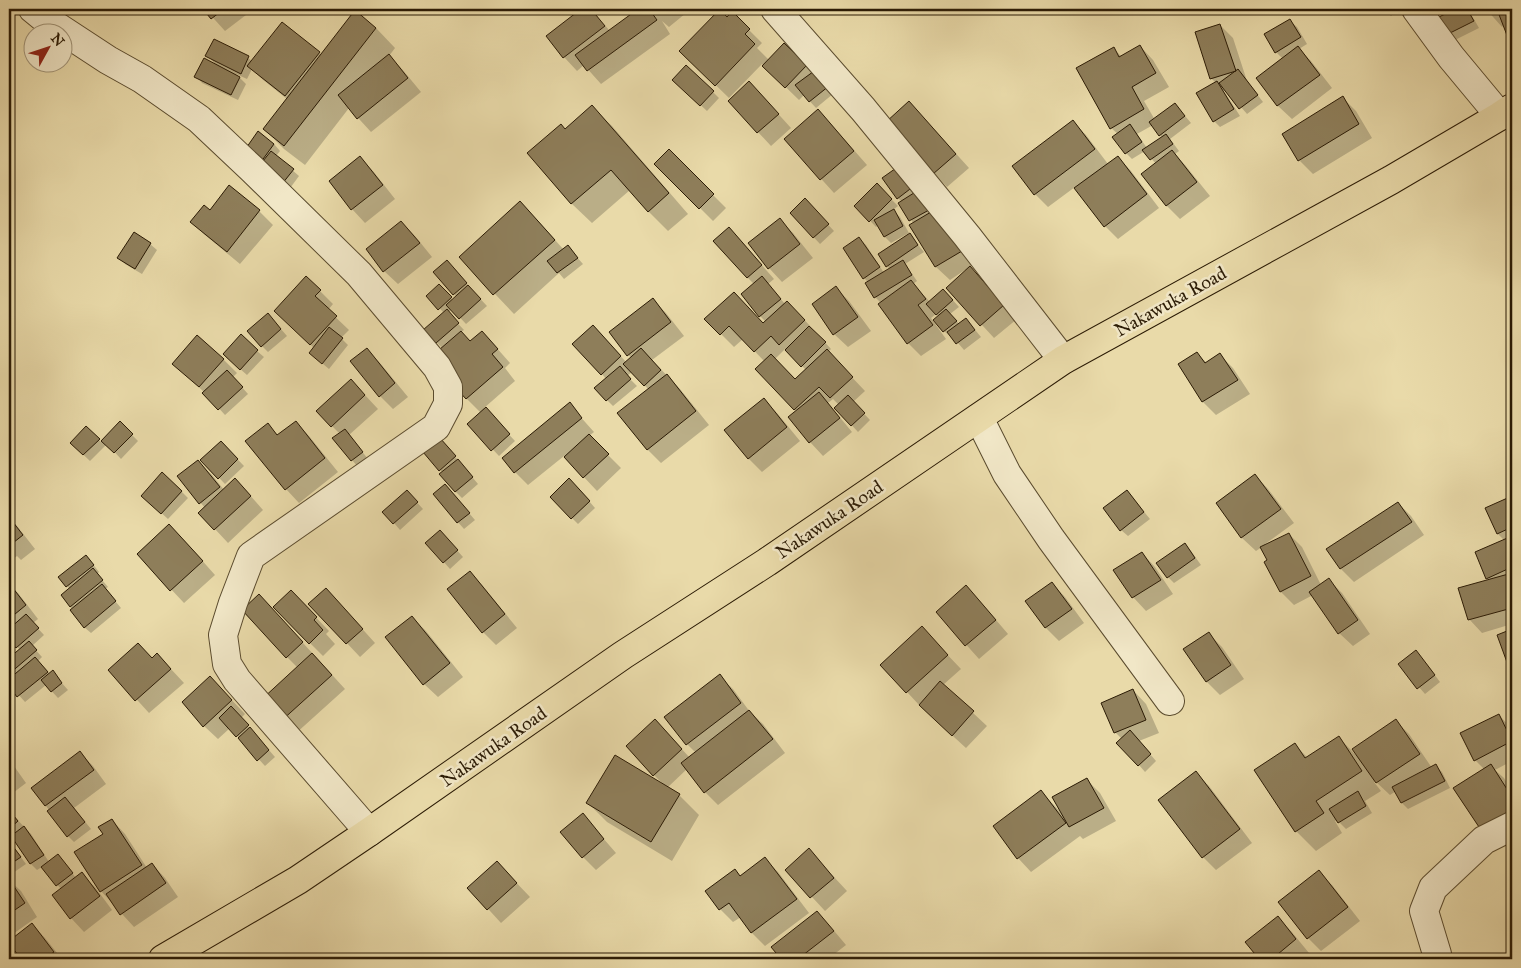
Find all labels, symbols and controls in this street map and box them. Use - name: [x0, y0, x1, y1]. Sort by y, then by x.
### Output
- north arrow: [22, 22, 72, 72]
- text: N: [47, 30, 68, 50]
- street label: Nakawuka Road: [1110, 261, 1231, 342]
- street label: Nakawuka Road: [771, 475, 888, 564]
- street label: Nakawuka Road: [436, 701, 551, 792]

